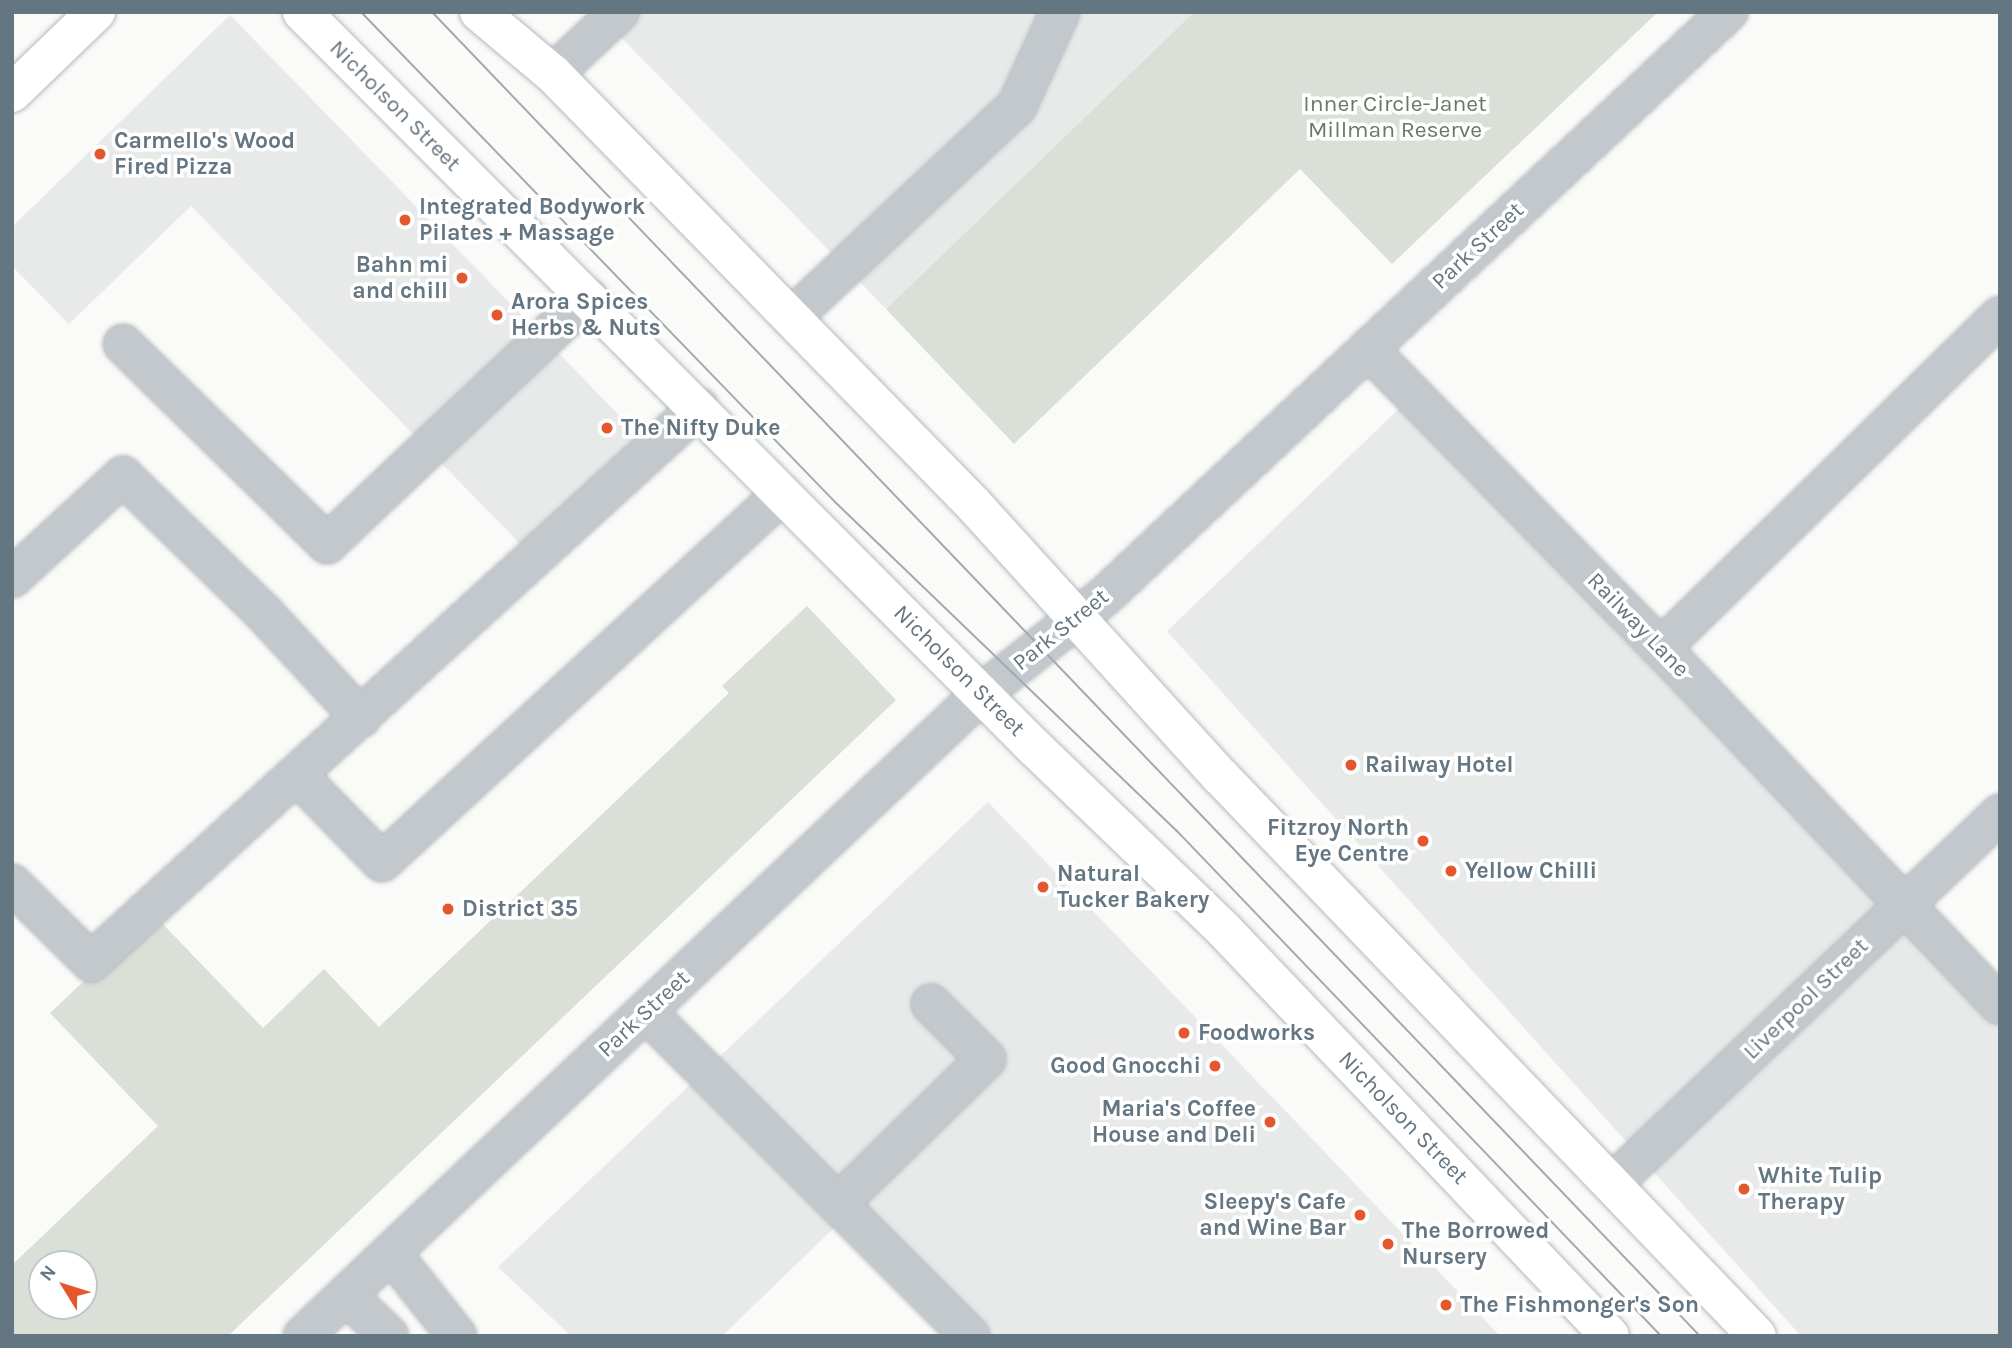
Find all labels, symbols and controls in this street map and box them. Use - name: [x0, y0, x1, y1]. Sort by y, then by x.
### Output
- street label: Nicholson Street: [324, 35, 466, 177]
- park label: Inner Circle-Janet Millman Reserve: [1303, 90, 1487, 144]
- place label: Carmello's Wood Fired Pizza: [114, 127, 295, 181]
- marker: Carmello's Wood Fired Pizza: [92, 146, 108, 162]
- place label: Integrated Bodywork Pilates + Massage: [419, 193, 645, 247]
- street label: Park Street: [1426, 197, 1530, 295]
- marker: Integrated Bodywork Pilates + Massage: [397, 212, 413, 228]
- place label: Bahn mi and chill: [352, 251, 448, 305]
- marker: Bahn mi and chill: [454, 270, 470, 286]
- place label: Arora Spices Herbs & Nuts: [511, 288, 661, 342]
- marker: Arora Spices Herbs & Nuts: [489, 307, 505, 323]
- place label: The Nifty Duke: [621, 414, 781, 442]
- marker: The Nifty Duke: [599, 420, 615, 436]
- street label: Railway Lane: [1581, 567, 1695, 683]
- street label: Park Street: [1008, 583, 1114, 677]
- street label: Nicholson Street: [888, 600, 1030, 742]
- place label: Railway Hotel: [1365, 751, 1514, 779]
- marker: Railway Hotel: [1343, 757, 1359, 773]
- place label: Fitzroy North Eye Centre: [1267, 814, 1409, 868]
- marker: Fitzroy North Eye Centre: [1415, 833, 1431, 849]
- place label: Yellow Chilli: [1465, 857, 1597, 885]
- place label: Natural Tucker Bakery: [1057, 860, 1209, 914]
- marker: Yellow Chilli: [1443, 863, 1459, 879]
- marker: Natural Tucker Bakery: [1035, 879, 1051, 895]
- place label: District 35: [462, 895, 578, 923]
- marker: District 35: [440, 901, 456, 917]
- street label: Liverpool Street: [1738, 932, 1874, 1066]
- street label: Park Street: [592, 965, 696, 1063]
- place label: Foodworks: [1198, 1019, 1315, 1047]
- marker: Foodworks: [1176, 1025, 1192, 1041]
- street label: Nicholson Street: [1332, 1046, 1474, 1190]
- place label: Good Gnocchi: [1050, 1052, 1201, 1080]
- marker: Good Gnocchi: [1207, 1058, 1223, 1074]
- place label: Maria's Coffee House and Deli: [1092, 1095, 1256, 1149]
- marker: Maria's Coffee House and Deli: [1262, 1114, 1278, 1130]
- place label: White Tulip Therapy: [1758, 1162, 1882, 1216]
- marker: White Tulip Therapy: [1736, 1181, 1752, 1197]
- place label: Sleepy's Cafe and Wine Bar: [1199, 1188, 1346, 1242]
- marker: Sleepy's Cafe and Wine Bar: [1352, 1207, 1368, 1223]
- place label: The Borrowed Nursery: [1402, 1217, 1549, 1271]
- marker: The Borrowed Nursery: [1380, 1236, 1396, 1252]
- north arrow: [28, 1250, 98, 1320]
- text: N: [35, 1261, 61, 1285]
- place label: The Fishmonger's Son: [1460, 1291, 1699, 1319]
- marker: The Fishmonger's Son: [1438, 1297, 1454, 1313]

